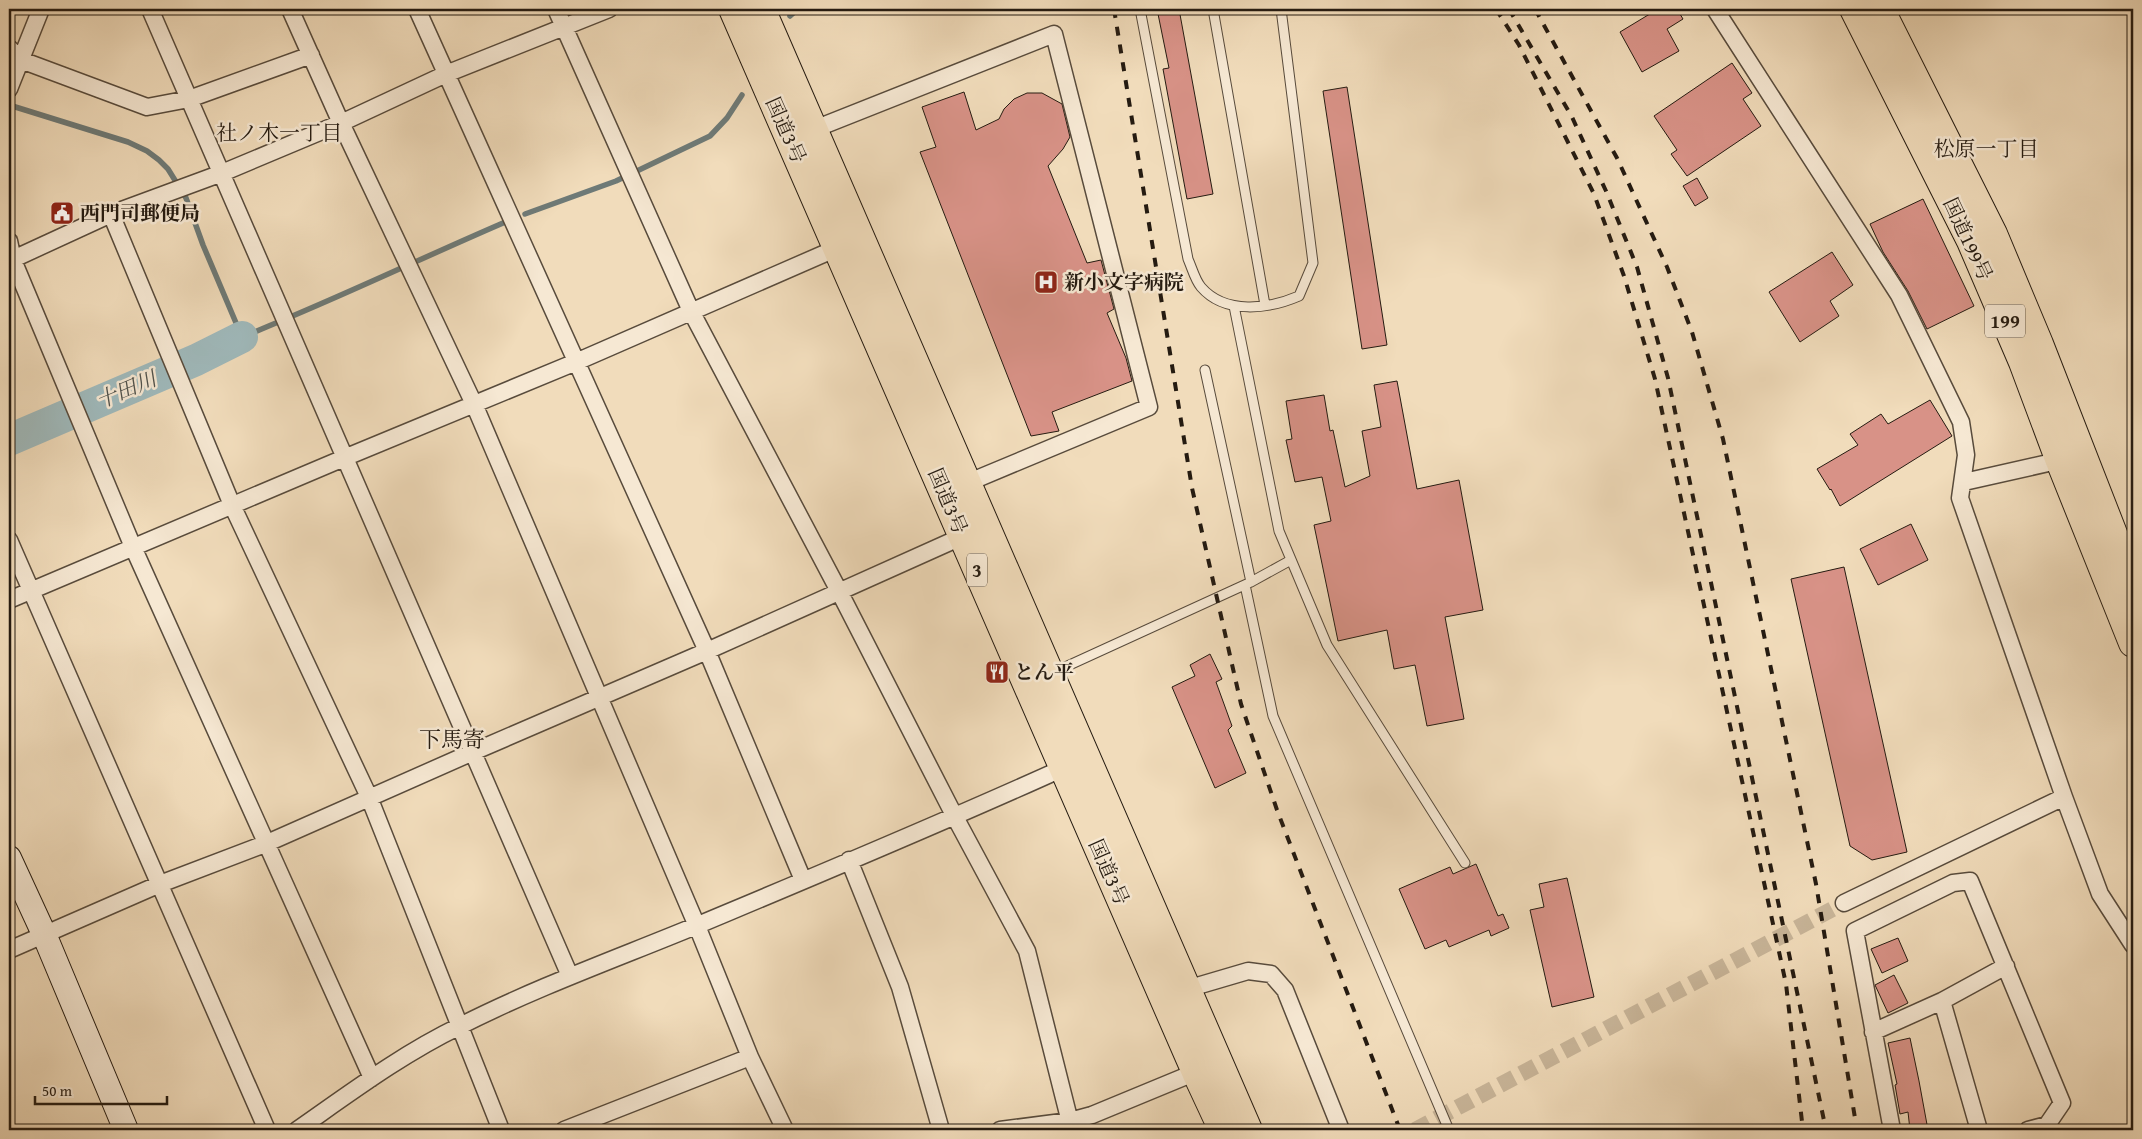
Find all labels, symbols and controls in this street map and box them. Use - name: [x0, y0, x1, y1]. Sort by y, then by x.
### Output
- street label: 国道3号: [759, 92, 814, 168]
- district label: 社ノ木一丁目: [216, 117, 342, 148]
- district label: 松原一丁目: [1934, 133, 2039, 164]
- street label: 国道199号: [1937, 192, 2000, 285]
- place label: 西門司郵便局: [80, 198, 200, 227]
- public building icon: 西門司郵便局: [49, 200, 75, 226]
- place label: 新小文字病院: [1064, 267, 1184, 296]
- hospital icon: 新小文字病院: [1033, 269, 1059, 295]
- road number: 199: [1985, 304, 2025, 338]
- water label: 十田川: [91, 362, 163, 416]
- street label: 国道3号: [922, 463, 975, 539]
- road number: 3: [967, 554, 987, 586]
- place label: とん平: [1014, 657, 1074, 686]
- restaurant icon: とん平: [984, 659, 1010, 685]
- district label: 下馬寄: [419, 723, 485, 755]
- street label: 国道3号: [1082, 834, 1137, 910]
- scale bar: [35, 1074, 168, 1106]
- text: 50 m: [42, 1080, 73, 1101]

